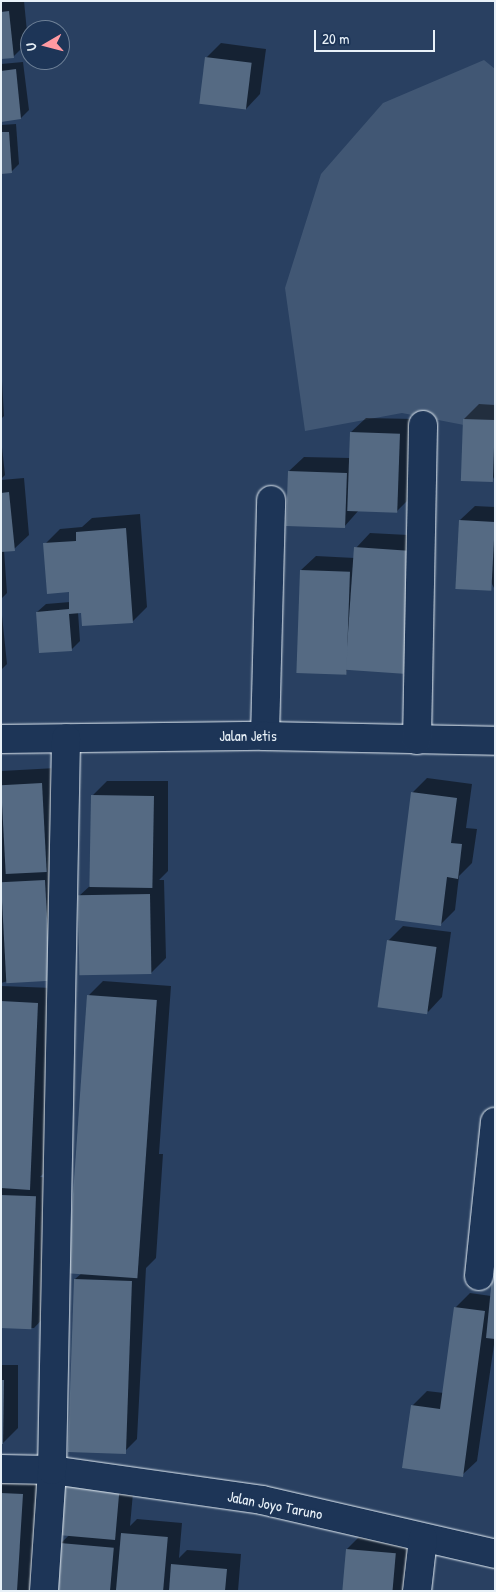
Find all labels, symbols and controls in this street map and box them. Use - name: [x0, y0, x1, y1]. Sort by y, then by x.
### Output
- north arrow: [20, 20, 70, 70]
- scale bar: [316, 20, 437, 52]
- text: 20 m: [322, 28, 349, 49]
- text: U: [21, 42, 41, 52]
- street label: Jalan Jetis: [219, 727, 277, 745]
- street label: Jalan Joyo Taruno: [226, 1487, 324, 1523]

